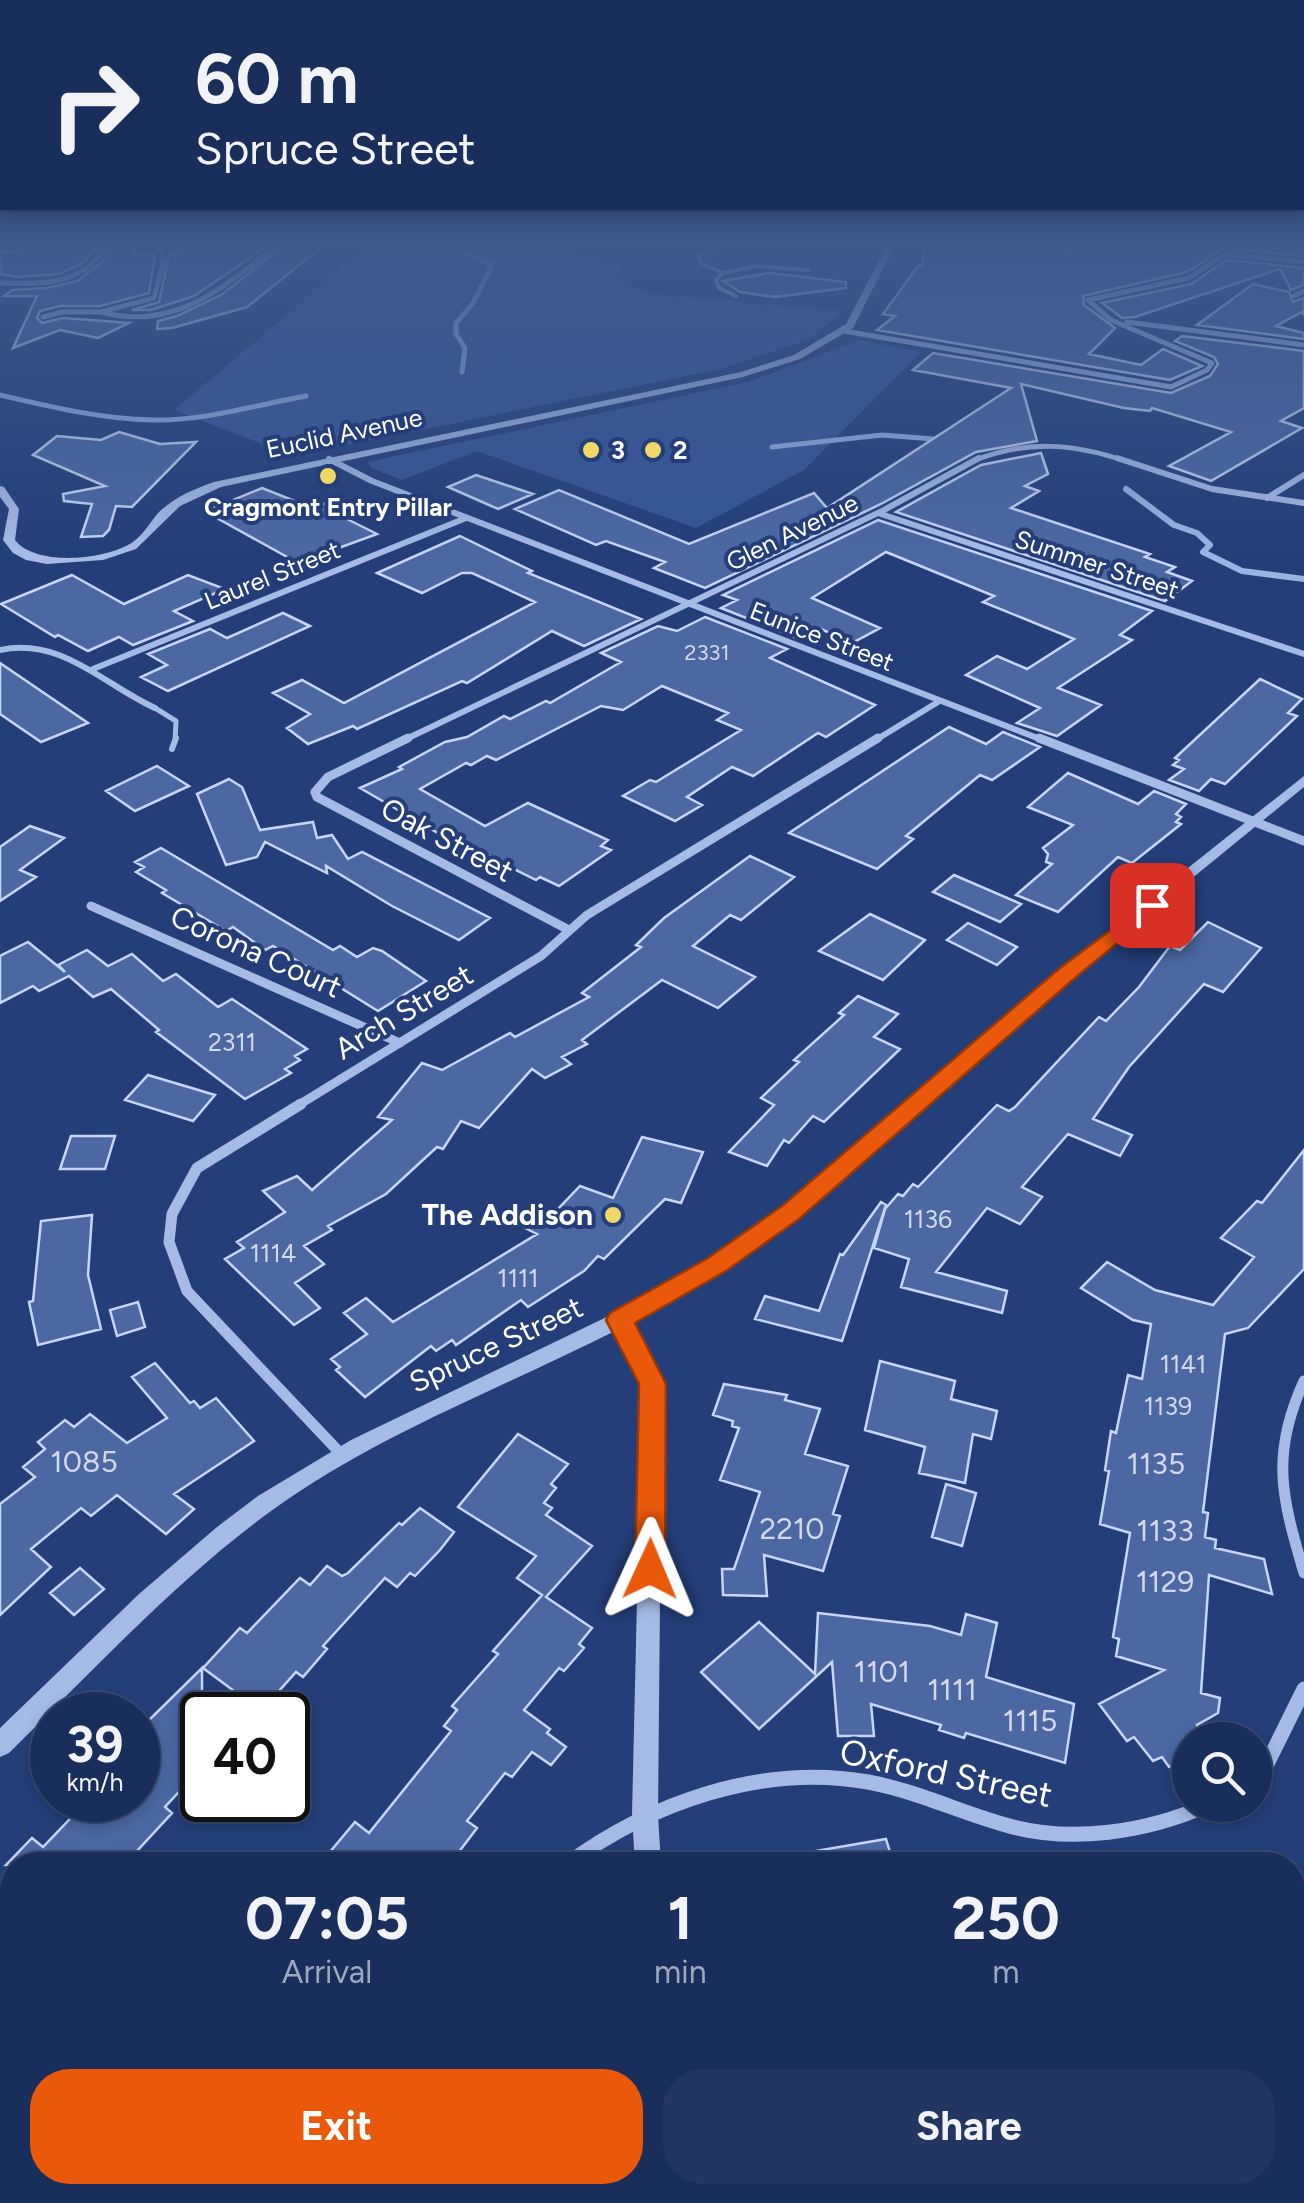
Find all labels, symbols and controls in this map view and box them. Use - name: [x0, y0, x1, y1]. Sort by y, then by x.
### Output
- text: 60 m: [195, 36, 359, 121]
- icon: right: [30, 40, 160, 170]
- text: Spruce Street: [195, 121, 476, 175]
- street label: Euclid Avenue: [263, 402, 425, 464]
- place label: 3: [611, 435, 625, 465]
- place label: 2: [673, 435, 687, 465]
- marker: 3: [580, 439, 602, 461]
- marker: 2: [642, 439, 664, 461]
- marker: Cragmont Entry Pillar: [317, 465, 339, 487]
- street label: Glen Avenue: [721, 487, 863, 577]
- place label: Cragmont Entry Pillar: [204, 492, 453, 522]
- street label: Summer Street: [1011, 523, 1183, 605]
- street label: Laurel Street: [200, 534, 344, 616]
- street label: Eunice Street: [746, 595, 898, 677]
- house number: 2331: [684, 639, 730, 666]
- street label: Oak Street: [375, 789, 520, 890]
- pin: [1110, 863, 1195, 948]
- icon: arrive: [1125, 878, 1180, 933]
- street label: Corona Court: [165, 897, 347, 1006]
- street label: Arch Street: [328, 956, 480, 1067]
- house number: 2311: [208, 1027, 256, 1057]
- place label: The Addison: [422, 1196, 593, 1233]
- marker: The Addison: [602, 1204, 624, 1226]
- house number: 1136: [904, 1204, 952, 1234]
- house number: 1114: [250, 1238, 296, 1268]
- house number: 1111: [497, 1263, 539, 1293]
- street label: Spruce Street: [403, 1288, 588, 1401]
- house number: 1141: [1160, 1349, 1206, 1379]
- house number: 1139: [1144, 1391, 1192, 1421]
- house number: 1085: [50, 1443, 118, 1480]
- house number: 1135: [1127, 1445, 1185, 1482]
- house number: 2210: [759, 1510, 825, 1547]
- house number: 1133: [1136, 1512, 1194, 1549]
- position arrow: [598, 1517, 702, 1621]
- house number: 1129: [1136, 1563, 1194, 1600]
- house number: 1101: [854, 1653, 910, 1690]
- house number: 1111: [927, 1671, 977, 1708]
- speed limit sign: 40: [180, 1692, 310, 1822]
- house number: 1115: [1003, 1702, 1057, 1739]
- text: 39: [67, 1714, 123, 1775]
- map controls: [1172, 1722, 1272, 1822]
- button: search: [1172, 1722, 1272, 1822]
- street label: Oxford Street: [836, 1730, 1056, 1816]
- text: km/h: [66, 1767, 124, 1797]
- text: 07:05: [245, 1882, 409, 1954]
- text: 1: [668, 1882, 693, 1954]
- text: 250: [952, 1882, 1060, 1954]
- text: Arrival: [282, 1953, 372, 1991]
- text: min: [654, 1953, 707, 1991]
- text: m: [992, 1953, 1019, 1991]
- button: Exit: [30, 2069, 643, 2184]
- button: Share: [663, 2069, 1275, 2184]

